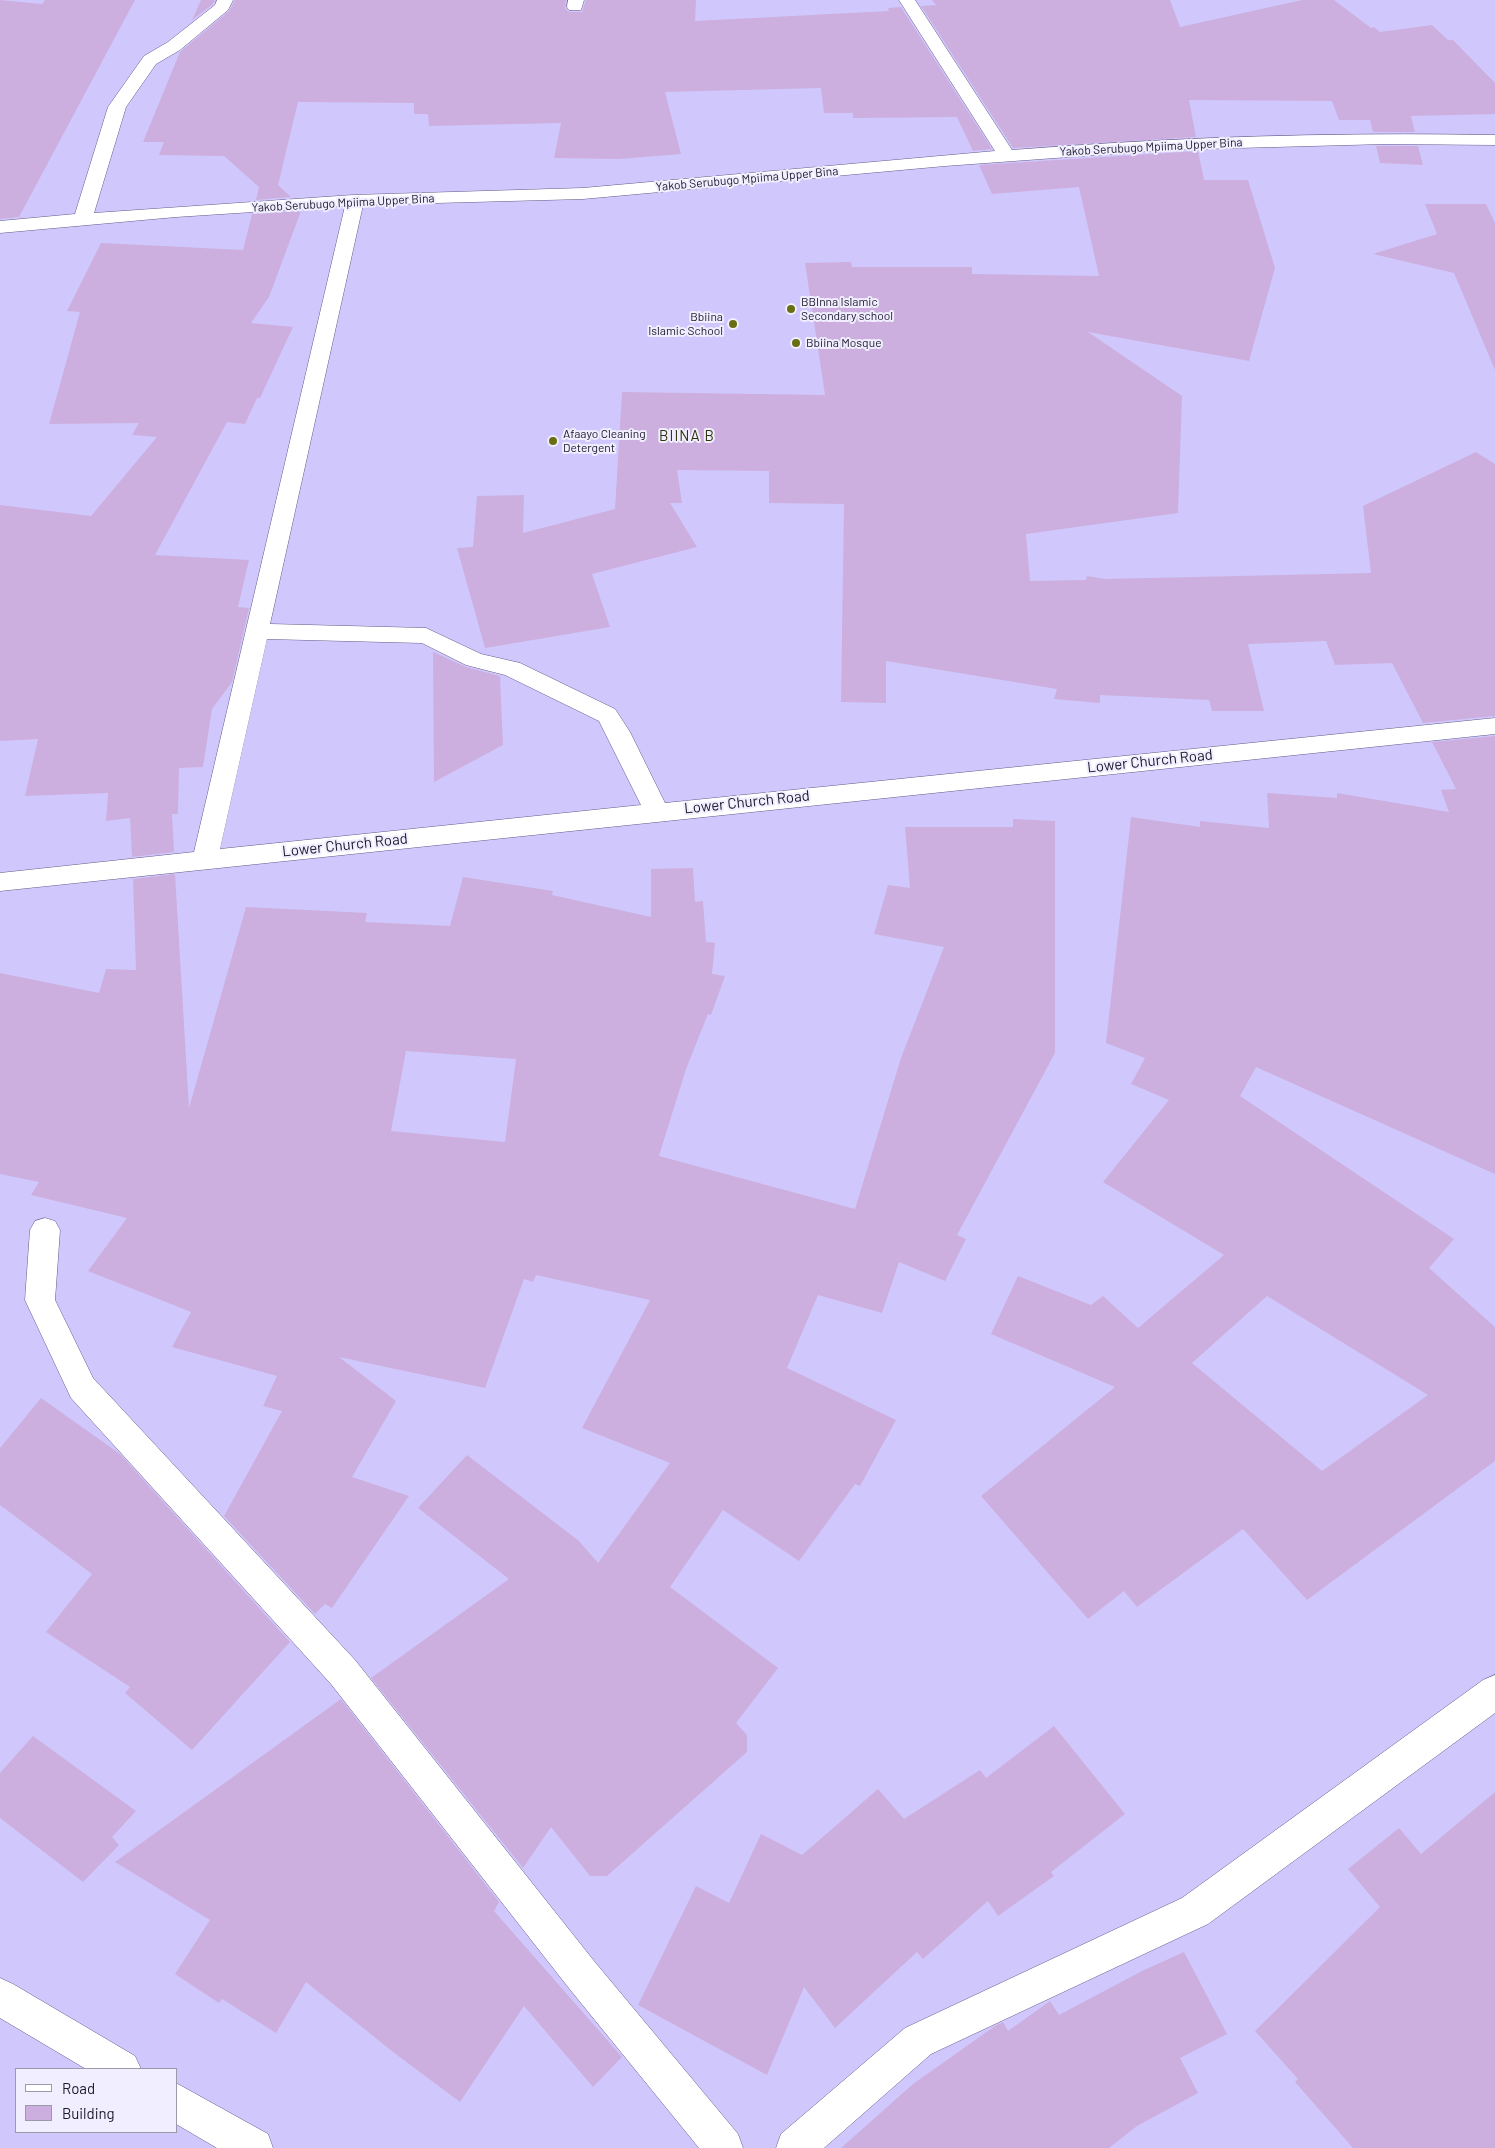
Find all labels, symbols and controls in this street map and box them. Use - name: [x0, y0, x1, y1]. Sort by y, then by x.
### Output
- street label: Yakob Serubugo Mpiima Upper Bina: [1059, 135, 1243, 159]
- street label: Yakob Serubugo Mpiima Upper Bina: [655, 164, 839, 194]
- street label: Yakob Serubugo Mpiima Upper Bina: [251, 191, 435, 215]
- place label: BBInna Islamic Secondary school: [801, 295, 893, 323]
- marker: BBInna Islamic Secondary school: [785, 303, 797, 315]
- place label: Bbiina Islamic School: [648, 310, 723, 338]
- marker: Bbiina Islamic School: [727, 318, 739, 330]
- place label: Bbiina Mosque: [806, 336, 882, 350]
- marker: Bbiina Mosque: [790, 337, 802, 349]
- place label: Afaayo Cleaning Detergent: [563, 427, 646, 455]
- district label: BIINA B: [658, 427, 716, 445]
- marker: Afaayo Cleaning Detergent: [547, 435, 559, 447]
- street label: Lower Church Road: [1086, 745, 1214, 777]
- street label: Lower Church Road: [683, 786, 811, 818]
- street label: Lower Church Road: [281, 829, 409, 861]
- legend: [15, 2068, 178, 2133]
- text: Road: [62, 2079, 95, 2097]
- text: Building: [62, 2104, 115, 2122]

